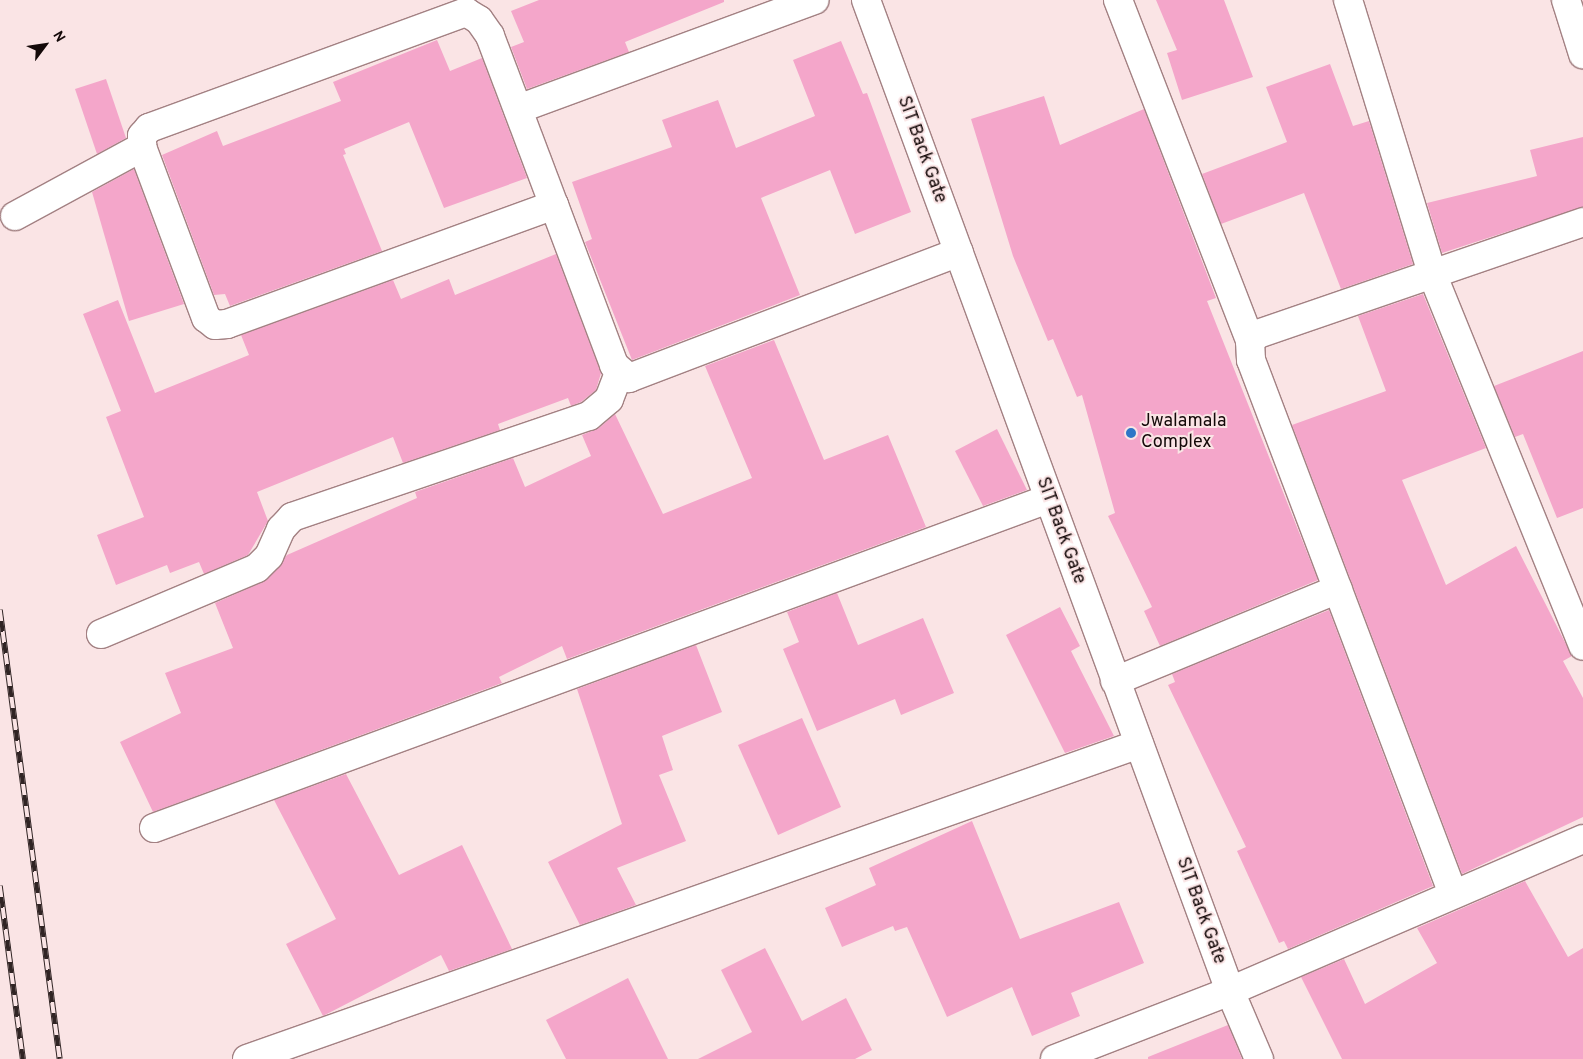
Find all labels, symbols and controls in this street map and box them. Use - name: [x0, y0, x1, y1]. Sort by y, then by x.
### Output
- north arrow: [20, 20, 70, 70]
- text: N: [48, 28, 68, 46]
- street label: SIT Back Gate: [892, 93, 950, 207]
- place label: Jwalamala Complex: [1141, 412, 1226, 454]
- marker: Jwalamala Complex: [1125, 427, 1137, 439]
- street label: SIT Back Gate: [1031, 474, 1089, 588]
- street label: SIT Back Gate: [1171, 854, 1229, 968]

